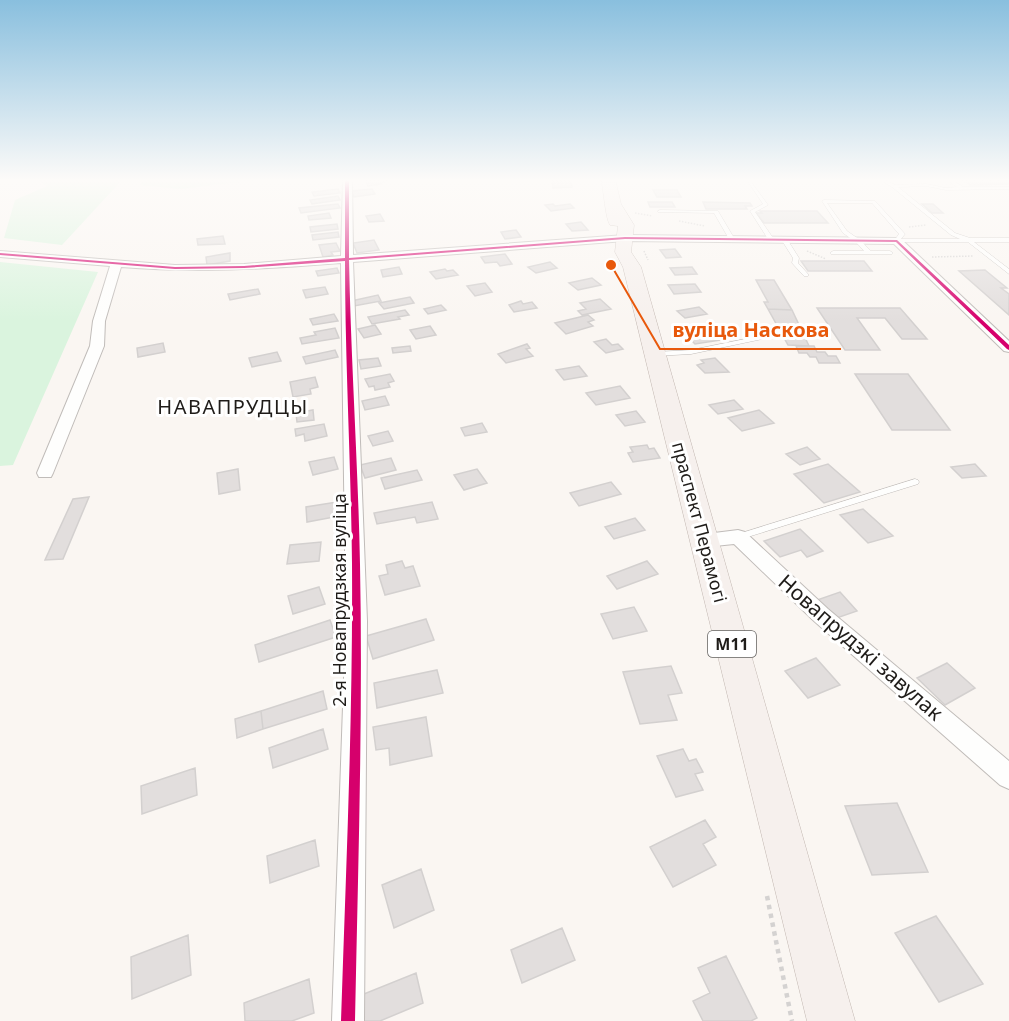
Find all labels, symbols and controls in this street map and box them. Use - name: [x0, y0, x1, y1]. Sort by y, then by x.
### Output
- callout: вуліца Наскова: [660, 311, 841, 349]
- text: вуліца Наскова: [673, 316, 829, 343]
- district label: НАВАПРУДЦЫ: [157, 393, 309, 420]
- street label: праспект Перамогі: [667, 439, 733, 605]
- street label: 2-я Новапрудзкая вуліца: [327, 493, 351, 707]
- street label: Новапрудзкі завулак: [773, 568, 949, 726]
- road number: М11: [708, 631, 756, 657]

